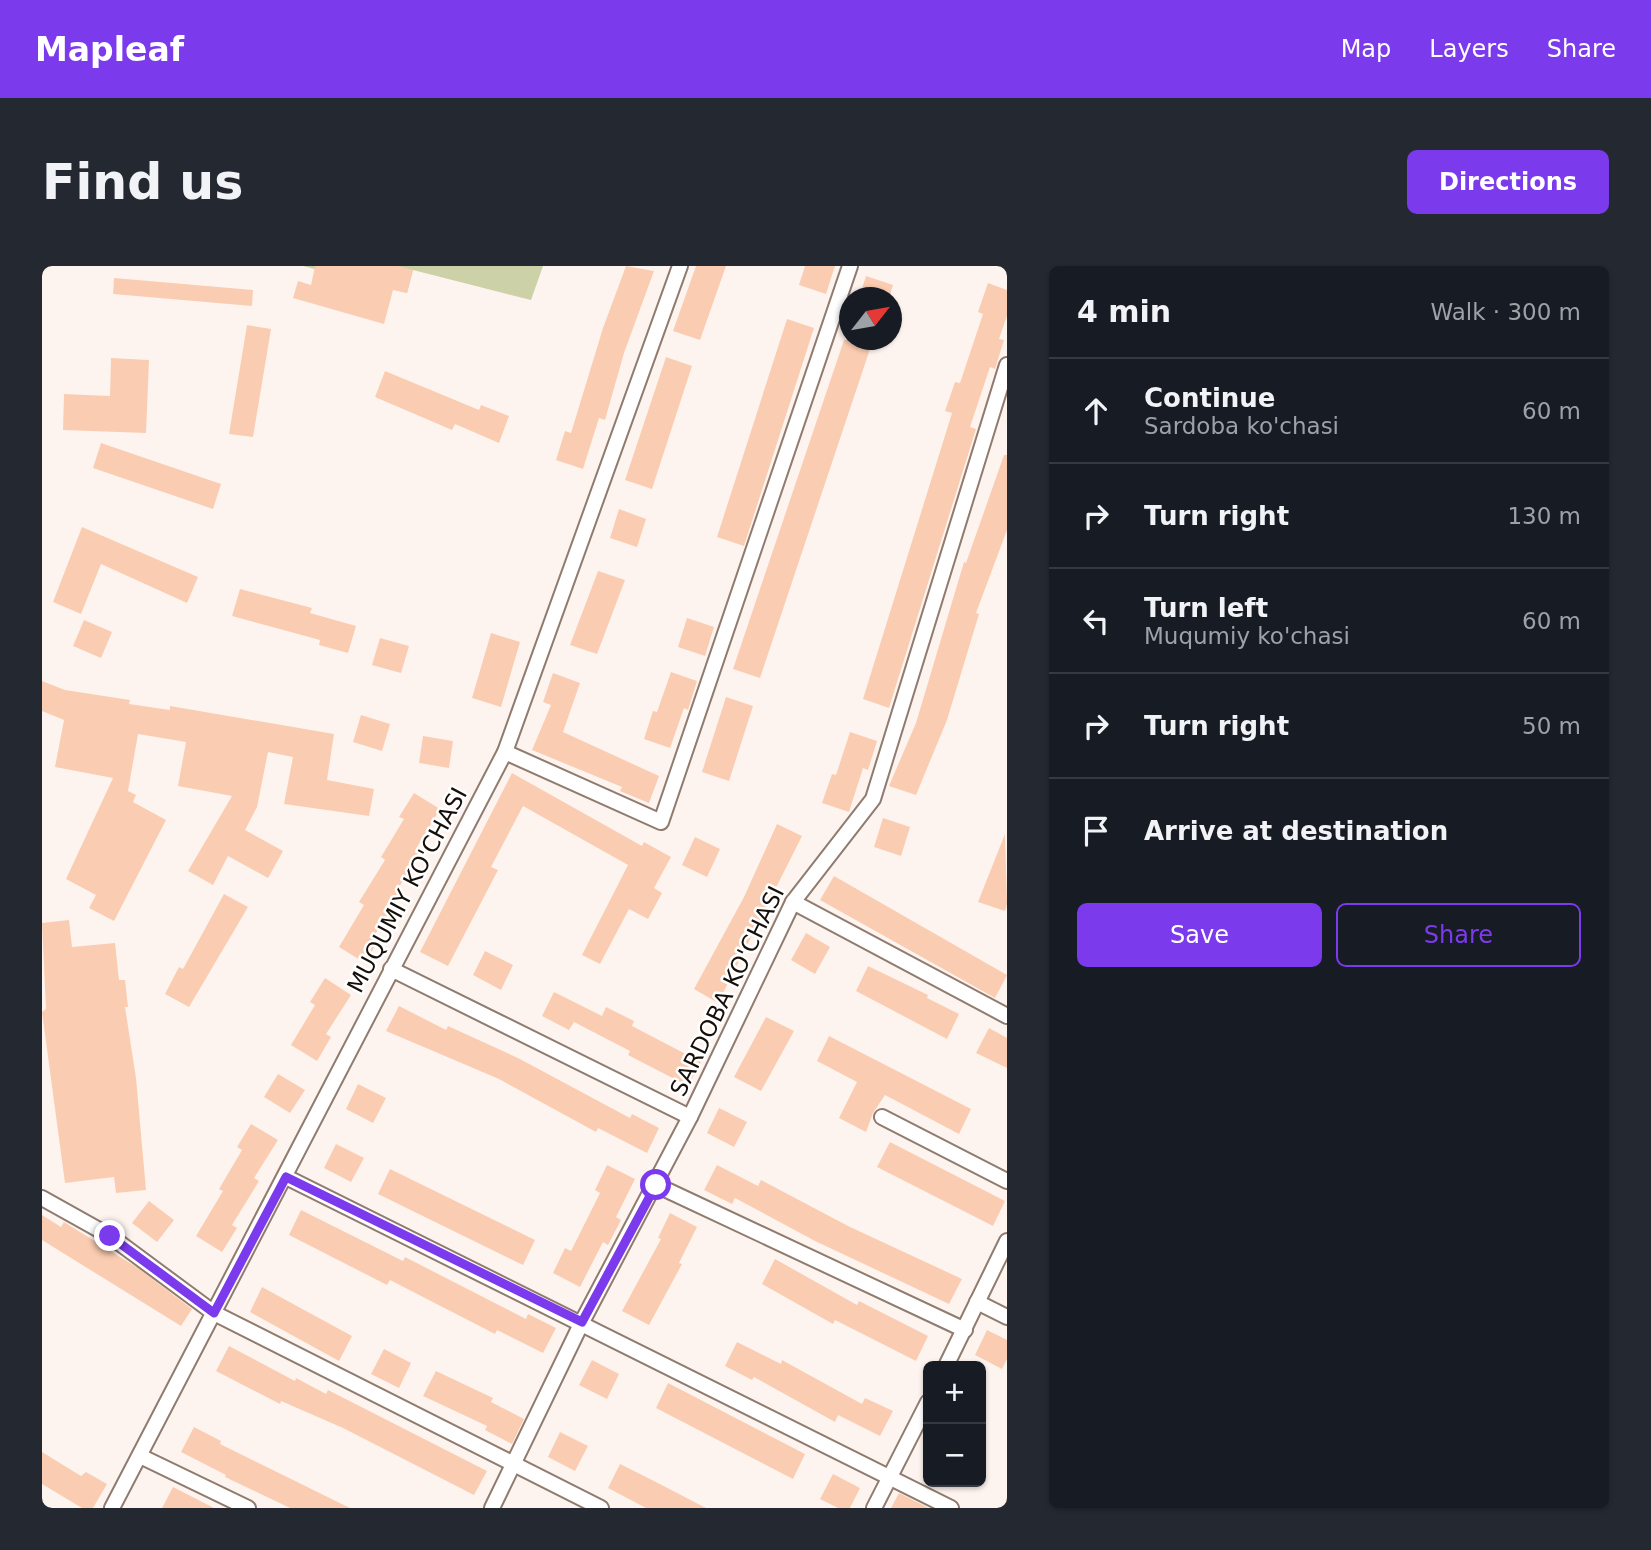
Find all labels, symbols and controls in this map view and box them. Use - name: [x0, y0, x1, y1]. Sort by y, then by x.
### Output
- text: Mapleaf: [35, 30, 184, 69]
- text: Map: [1341, 35, 1391, 63]
- text: Layers: [1429, 35, 1509, 63]
- text: Share: [1547, 35, 1616, 63]
- button: Directions: [1407, 150, 1609, 214]
- text: Find us: [42, 154, 243, 211]
- north arrow: [839, 287, 902, 350]
- text: 4 min: [1077, 294, 1171, 329]
- text: Walk · 300 m: [1430, 299, 1581, 325]
- text: Continue: [1144, 383, 1275, 413]
- icon: ahead: [1077, 392, 1115, 430]
- text: 60 m: [1522, 398, 1581, 424]
- text: Sardoba ko'chasi: [1144, 413, 1339, 439]
- icon: right: [1077, 497, 1115, 535]
- text: Turn right: [1144, 501, 1289, 531]
- text: 130 m: [1507, 503, 1581, 529]
- text: Turn left: [1144, 593, 1268, 623]
- icon: left: [1077, 602, 1115, 640]
- text: 60 m: [1522, 608, 1581, 634]
- text: Muqumiy ko'chasi: [1144, 623, 1350, 649]
- icon: right: [1077, 707, 1115, 745]
- text: Turn right: [1144, 711, 1289, 741]
- text: 50 m: [1522, 713, 1581, 739]
- street label: MUQUMIY KO'CHASI: [342, 783, 472, 997]
- icon: arrive: [1077, 812, 1115, 850]
- text: Arrive at destination: [1144, 816, 1448, 846]
- street label: SARDOBA KO'CHASI: [665, 882, 789, 1100]
- button: Save: [1077, 903, 1322, 967]
- button: Share: [1336, 903, 1581, 967]
- route start: [640, 1169, 671, 1200]
- route end: [94, 1220, 125, 1251]
- map controls: [923, 1361, 986, 1487]
- button: +: [923, 1361, 986, 1424]
- button: −: [923, 1424, 986, 1487]

